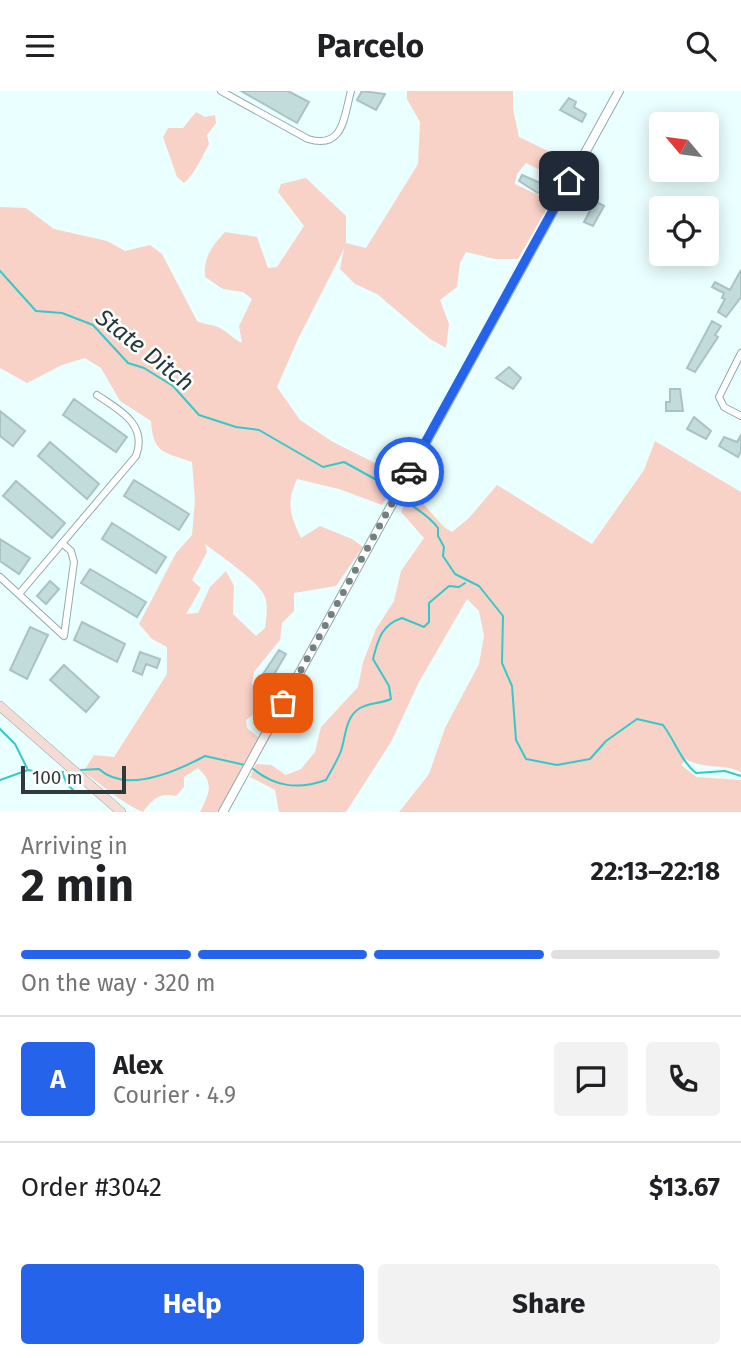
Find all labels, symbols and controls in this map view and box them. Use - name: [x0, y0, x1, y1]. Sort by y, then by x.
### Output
- icon: menu: [21, 27, 59, 65]
- text: Parcelo: [317, 27, 424, 65]
- icon: search: [682, 27, 720, 65]
- north arrow: [649, 112, 719, 182]
- map controls: [649, 112, 719, 266]
- pin: [539, 151, 599, 211]
- icon: home: [550, 162, 588, 200]
- button: locate: [649, 196, 719, 266]
- water label: State Ditch: [90, 302, 200, 397]
- courier: [374, 437, 444, 507]
- icon: car: [390, 453, 428, 491]
- pin: [253, 673, 313, 733]
- icon: bag: [264, 684, 302, 722]
- scale bar: [21, 763, 126, 795]
- text: 100 m: [32, 766, 83, 789]
- text: Arriving in: [21, 832, 128, 860]
- text: 22:13–22:18: [590, 856, 720, 887]
- text: 2 min: [21, 858, 134, 913]
- text: On the way · 320 m: [21, 969, 216, 997]
- button: chat: [554, 1042, 628, 1116]
- button: phone: [646, 1042, 720, 1116]
- text: Alex: [113, 1050, 163, 1081]
- text: A: [50, 1064, 66, 1095]
- text: Courier · 4.9: [113, 1081, 236, 1109]
- text: Order #3042: [21, 1172, 162, 1203]
- text: $13.67: [649, 1172, 720, 1203]
- button: Help: [21, 1264, 364, 1344]
- button: Share: [378, 1264, 720, 1344]

